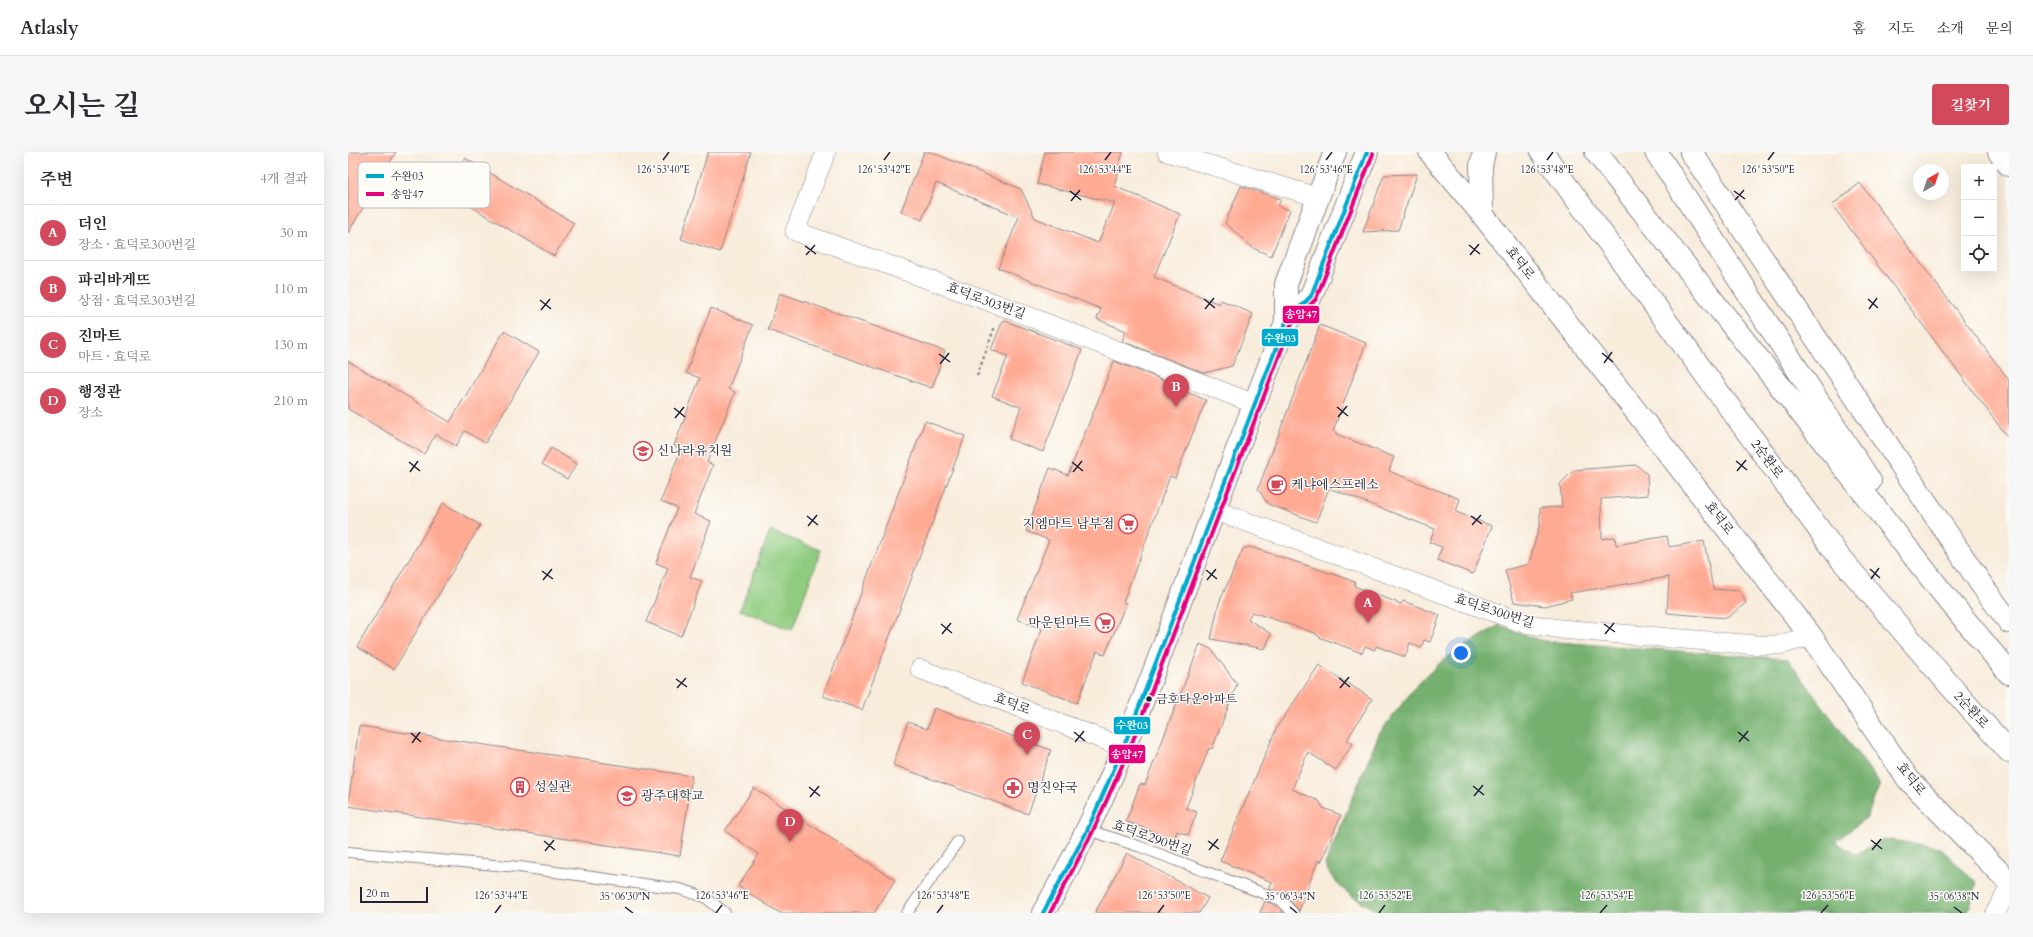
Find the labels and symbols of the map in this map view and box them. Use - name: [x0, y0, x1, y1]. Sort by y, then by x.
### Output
- legend: [358, 162, 490, 208]
- text: 126°53'40"E: [636, 163, 690, 177]
- text: 126°53'42"E: [857, 163, 911, 177]
- text: 126°53'44"E: [1078, 163, 1132, 177]
- text: 126°53'46"E: [1299, 163, 1353, 177]
- text: 126°53'48"E: [1520, 163, 1574, 177]
- text: 126°53'50"E: [1741, 163, 1795, 177]
- north arrow: [1913, 164, 1949, 200]
- text: 수완03: [391, 169, 424, 184]
- text: 송암47: [391, 187, 424, 202]
- street label: 효덕로: [1501, 243, 1539, 284]
- street label: 효덕로303번길: [944, 278, 1028, 324]
- line badge: 송암47: [1282, 305, 1320, 324]
- text: 송암47: [1285, 307, 1318, 322]
- line badge: 수완03: [1261, 328, 1299, 347]
- text: 수완03: [1264, 331, 1297, 346]
- pin: B: [1163, 374, 1189, 407]
- street label: 2순환로: [1747, 436, 1788, 483]
- school or university icon: 신나라유치원: [632, 440, 654, 462]
- place label: 신나라유치원: [657, 442, 732, 460]
- cafe icon: 케냐에스프레소: [1266, 474, 1288, 496]
- place label: 케냐에스프레소: [1291, 476, 1379, 494]
- street label: 효덕로: [1700, 498, 1738, 539]
- supermarket icon: 지엠마트 남부점: [1117, 513, 1139, 535]
- place label: 지엠마트 남부점: [1023, 515, 1114, 533]
- pin: A: [1355, 590, 1381, 623]
- street label: 효덕로300번길: [1452, 590, 1536, 632]
- supermarket icon: 마운틴마트: [1094, 612, 1116, 634]
- place label: 마운틴마트: [1028, 614, 1091, 632]
- your location: [1451, 643, 1471, 663]
- street label: 2순환로: [1949, 688, 1993, 733]
- street label: 효덕로: [991, 689, 1033, 719]
- place label: 금호타운아파트: [1156, 691, 1238, 707]
- marker: 금호타운아파트: [1144, 694, 1154, 704]
- line badge: 수완03: [1113, 716, 1151, 735]
- text: 수완03: [1116, 718, 1149, 733]
- pin: C: [1014, 722, 1040, 755]
- line badge: 송암47: [1108, 744, 1146, 764]
- text: 송암47: [1111, 747, 1144, 762]
- street label: 효덕로: [1892, 759, 1930, 800]
- building icon: 성실관: [509, 776, 531, 798]
- pharmacy icon: 명진약국: [1002, 777, 1024, 799]
- place label: 성실관: [534, 778, 572, 796]
- place label: 명진약국: [1027, 779, 1078, 797]
- school or university icon: 광주대학교: [616, 785, 638, 807]
- place label: 광주대학교: [641, 787, 704, 805]
- pin: D: [777, 809, 803, 842]
- street label: 효덕로290번길: [1110, 816, 1194, 860]
- scale bar: [360, 885, 428, 904]
- text: 126°53'44"E: [474, 889, 528, 903]
- text: 126°53'46"E: [695, 889, 749, 903]
- text: 126°53'48"E: [916, 889, 970, 903]
- text: 126°53'50"E: [1137, 889, 1191, 903]
- text: 126°53'52"E: [1358, 889, 1412, 903]
- text: 126°53'54"E: [1580, 889, 1634, 903]
- text: 126°53'56"E: [1801, 889, 1855, 903]
- text: 35°06'30"N: [600, 890, 651, 904]
- text: 35°06'34"N: [1265, 890, 1316, 904]
- text: 35°06'38"N: [1929, 890, 1980, 904]

